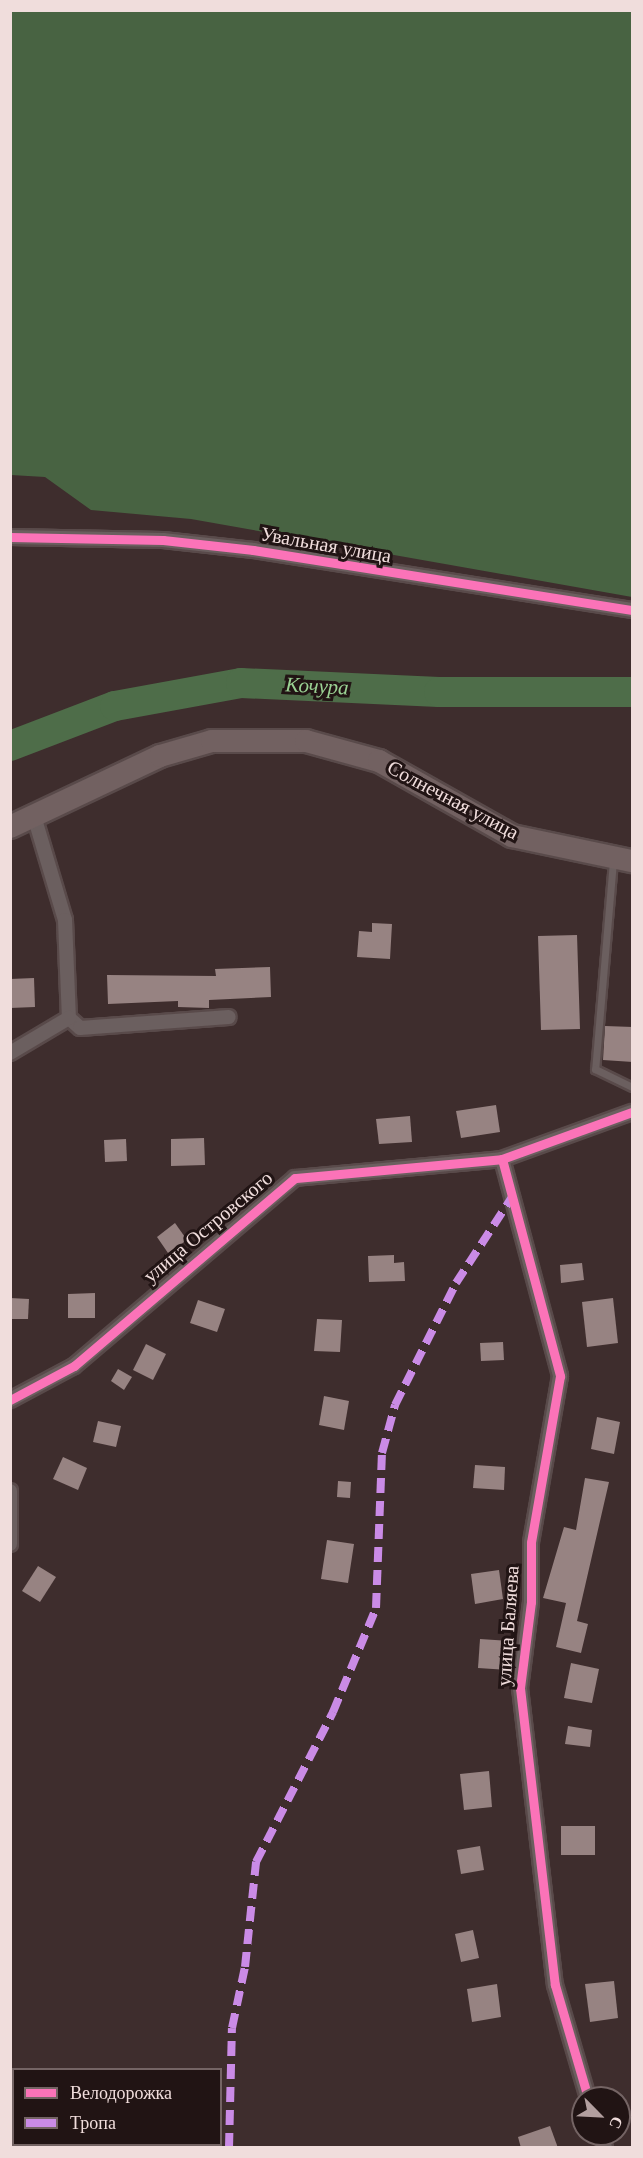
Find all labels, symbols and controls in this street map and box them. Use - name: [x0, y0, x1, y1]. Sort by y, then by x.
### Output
- street label: Увальная улица: [259, 522, 393, 568]
- water label: Кочура: [285, 672, 349, 700]
- street label: Солнечная улица: [383, 755, 523, 845]
- street label: улица Островского: [139, 1166, 277, 1288]
- street label: улица Баляева: [492, 1565, 524, 1687]
- legend: [12, 2068, 222, 2146]
- text: Велодорожка: [70, 2083, 172, 2103]
- north arrow: [571, 2086, 631, 2146]
- text: Тропа: [70, 2113, 116, 2133]
- text: С: [606, 2114, 626, 2131]

